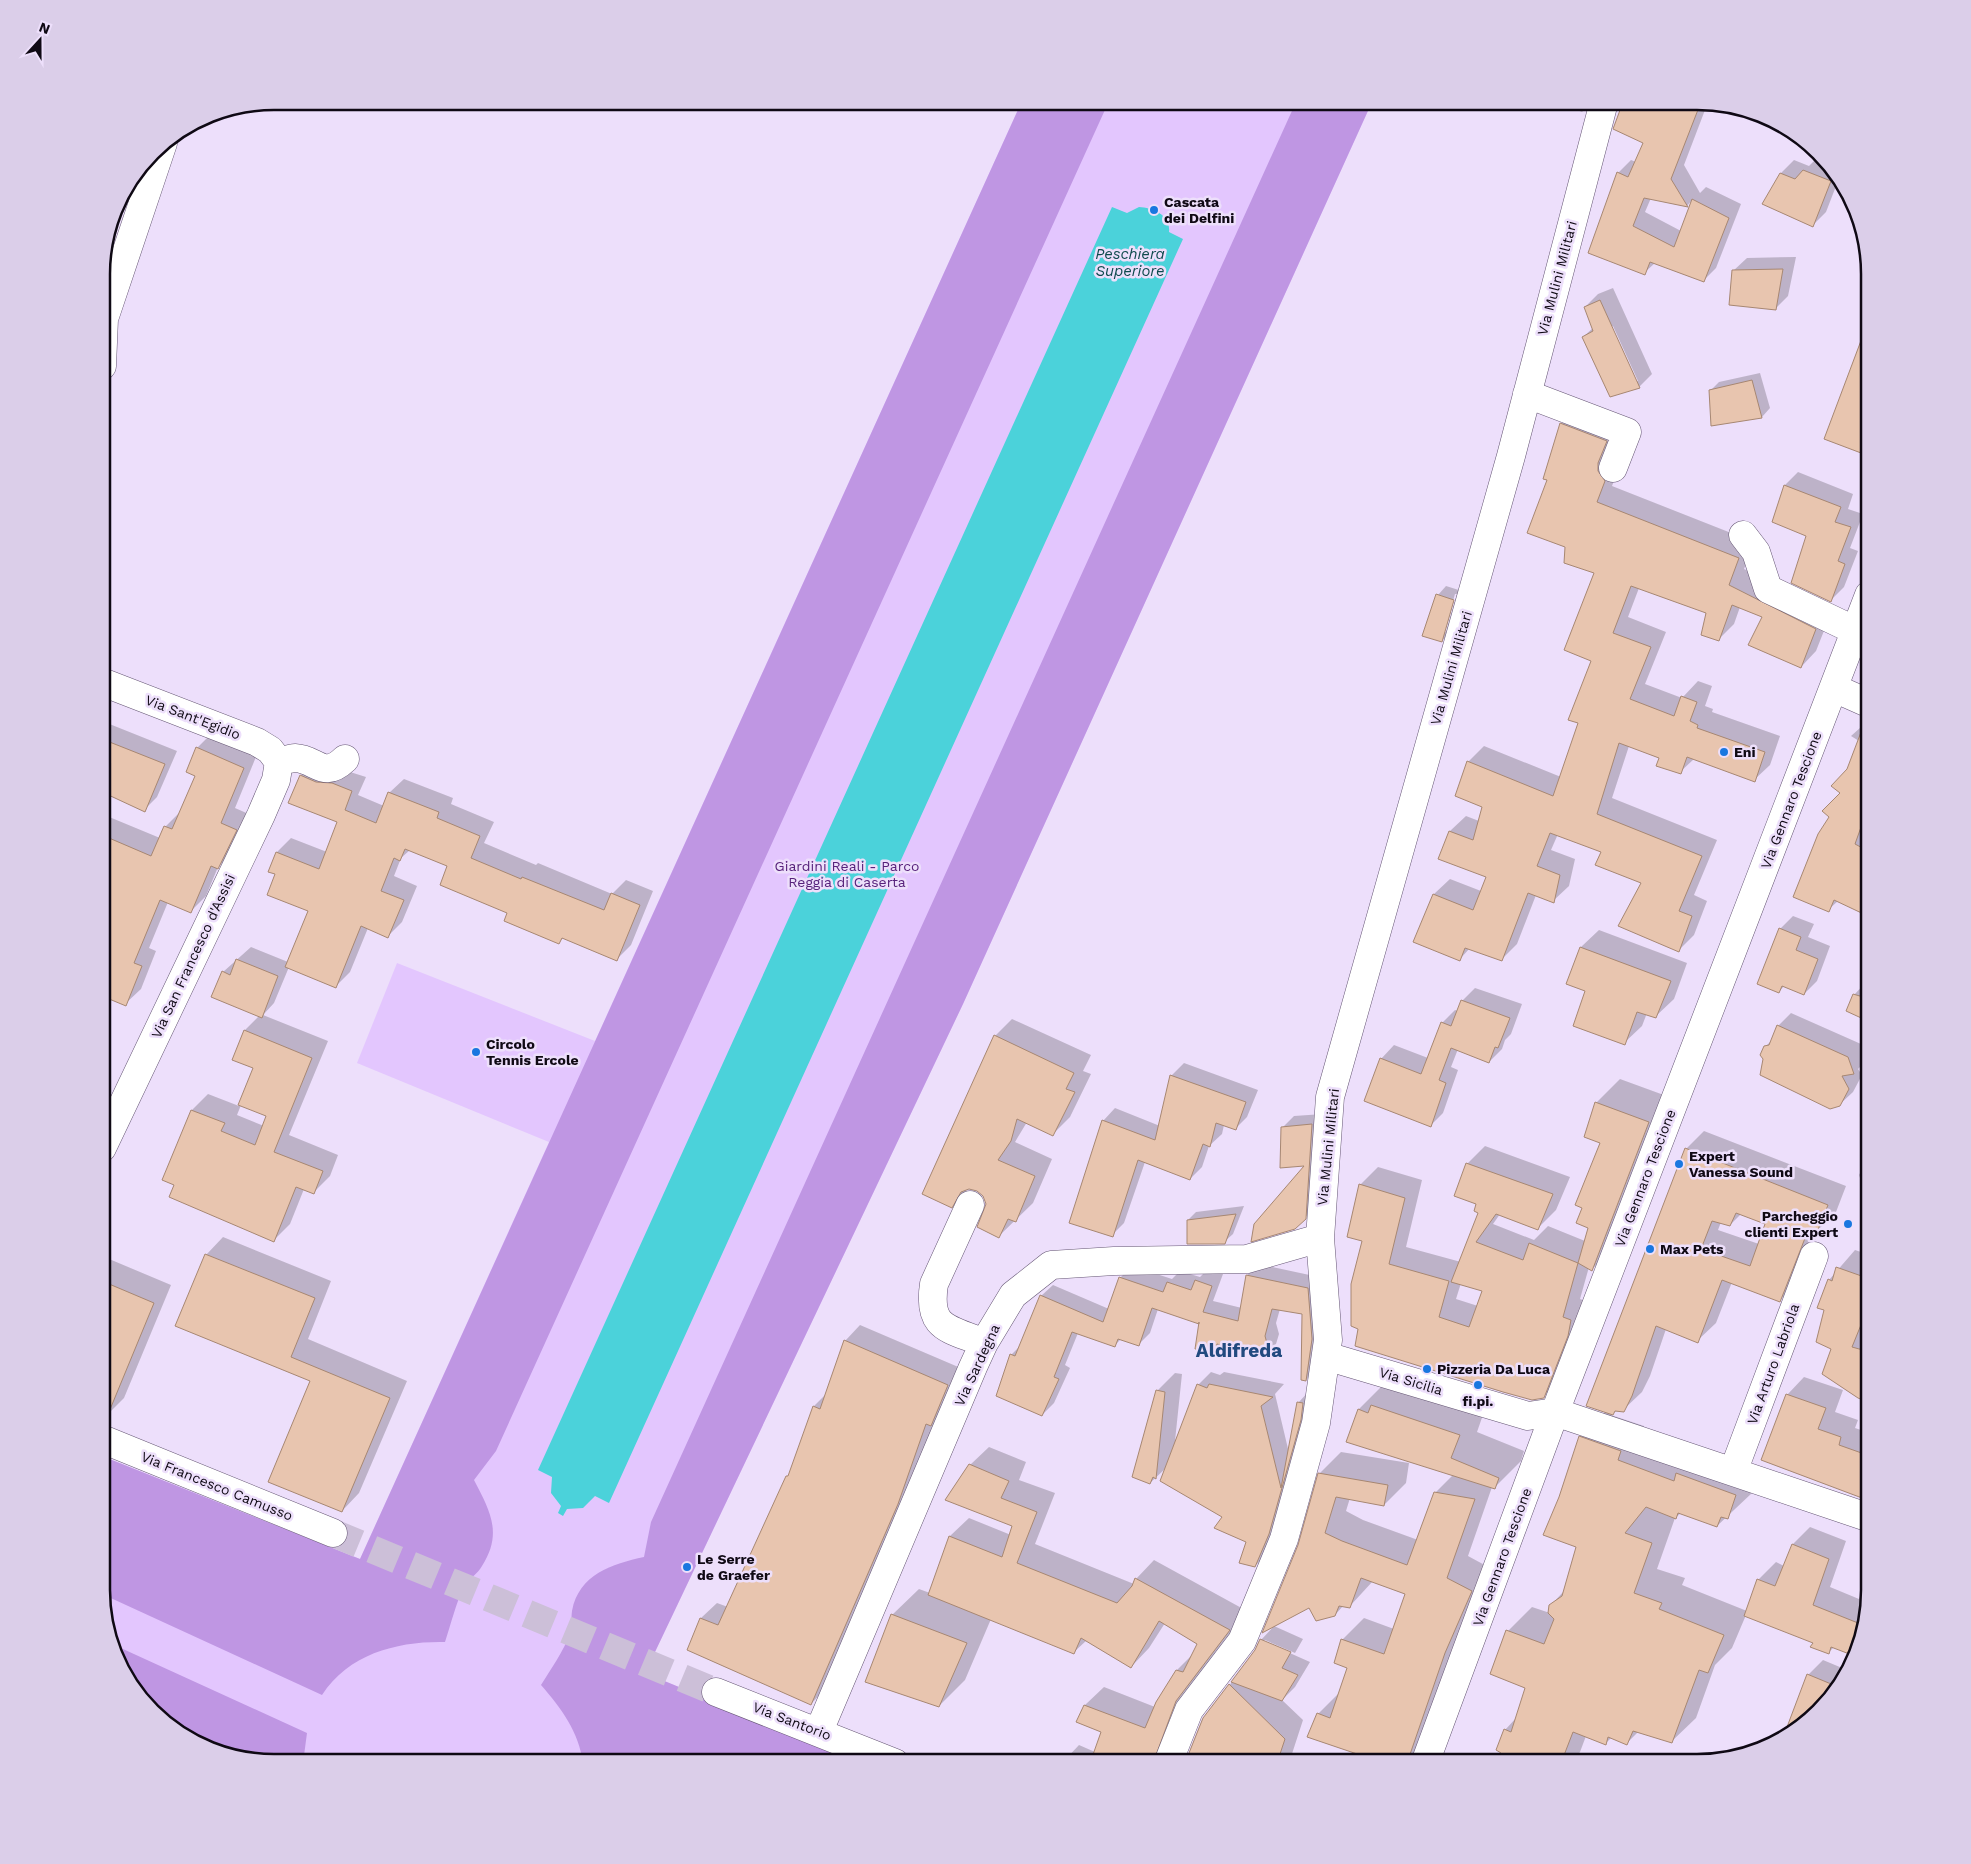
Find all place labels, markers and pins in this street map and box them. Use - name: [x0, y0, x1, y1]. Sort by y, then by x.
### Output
- place label: Cascata dei Delfini: [1164, 194, 1234, 226]
- marker: Cascata dei Delfini: [1148, 204, 1160, 216]
- place label: Eni: [1734, 744, 1756, 760]
- marker: Eni: [1718, 746, 1730, 758]
- place label: Circolo Tennis Ercole: [486, 1036, 579, 1068]
- marker: Circolo Tennis Ercole: [470, 1046, 482, 1058]
- place label: Expert Vanessa Sound: [1689, 1148, 1793, 1180]
- marker: Expert Vanessa Sound: [1673, 1158, 1685, 1170]
- place label: Parcheggio clienti Expert: [1745, 1208, 1838, 1240]
- marker: Parcheggio clienti Expert: [1842, 1218, 1854, 1230]
- place label: Max Pets: [1660, 1241, 1724, 1257]
- marker: Max Pets: [1644, 1243, 1656, 1255]
- place label: Pizzeria Da Luca: [1437, 1361, 1551, 1377]
- marker: Pizzeria Da Luca: [1421, 1363, 1433, 1375]
- marker: fi.pi.: [1472, 1379, 1484, 1391]
- place label: fi.pi.: [1463, 1393, 1493, 1409]
- place label: Le Serre de Graefer: [697, 1551, 770, 1583]
- marker: Le Serre de Graefer: [681, 1561, 693, 1573]

